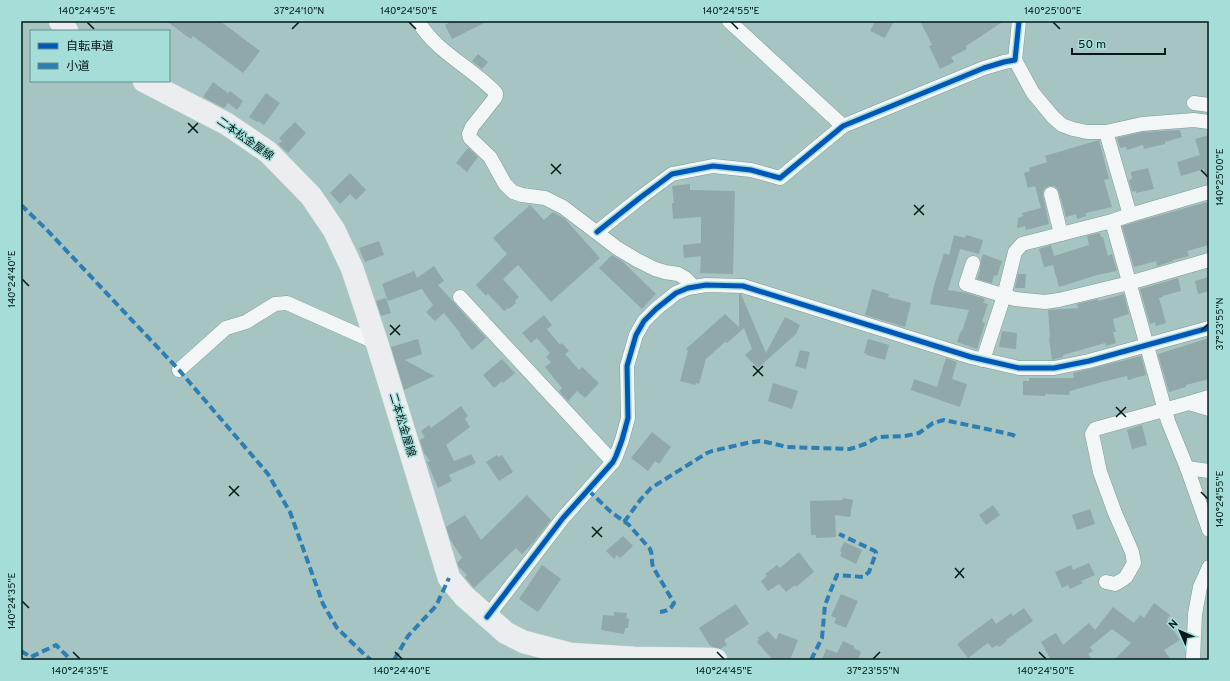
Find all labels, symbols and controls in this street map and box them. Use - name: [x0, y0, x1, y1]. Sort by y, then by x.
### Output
- text: 140°24'45"E: [58, 5, 116, 18]
- text: 37°24'10"N: [274, 5, 324, 18]
- text: 140°24'50"E: [380, 5, 438, 18]
- text: 140°24'55"E: [702, 5, 760, 18]
- text: 140°25'00"E: [1024, 5, 1082, 18]
- legend: [30, 30, 170, 82]
- scale bar: [1072, 30, 1165, 56]
- text: 50 m: [1078, 37, 1106, 53]
- text: 自転車道: [66, 39, 114, 55]
- text: 小道: [66, 59, 90, 75]
- street label: 二本松金屋線: [214, 114, 276, 164]
- text: 140°25'00"E: [1214, 148, 1227, 206]
- text: 140°24'40"E: [6, 250, 19, 308]
- text: 37°23'55"N: [1214, 297, 1227, 351]
- street label: 二本松金屋線: [386, 391, 418, 459]
- text: 140°24'55"E: [1214, 470, 1227, 528]
- text: 140°24'35"E: [6, 573, 19, 629]
- north arrow: [1160, 611, 1200, 651]
- text: N: [1166, 617, 1181, 632]
- text: 140°24'35"E: [52, 665, 108, 678]
- text: 140°24'40"E: [373, 665, 431, 678]
- text: 140°24'45"E: [695, 665, 753, 678]
- text: 37°23'55"N: [846, 665, 900, 678]
- text: 140°24'50"E: [1017, 665, 1075, 678]

